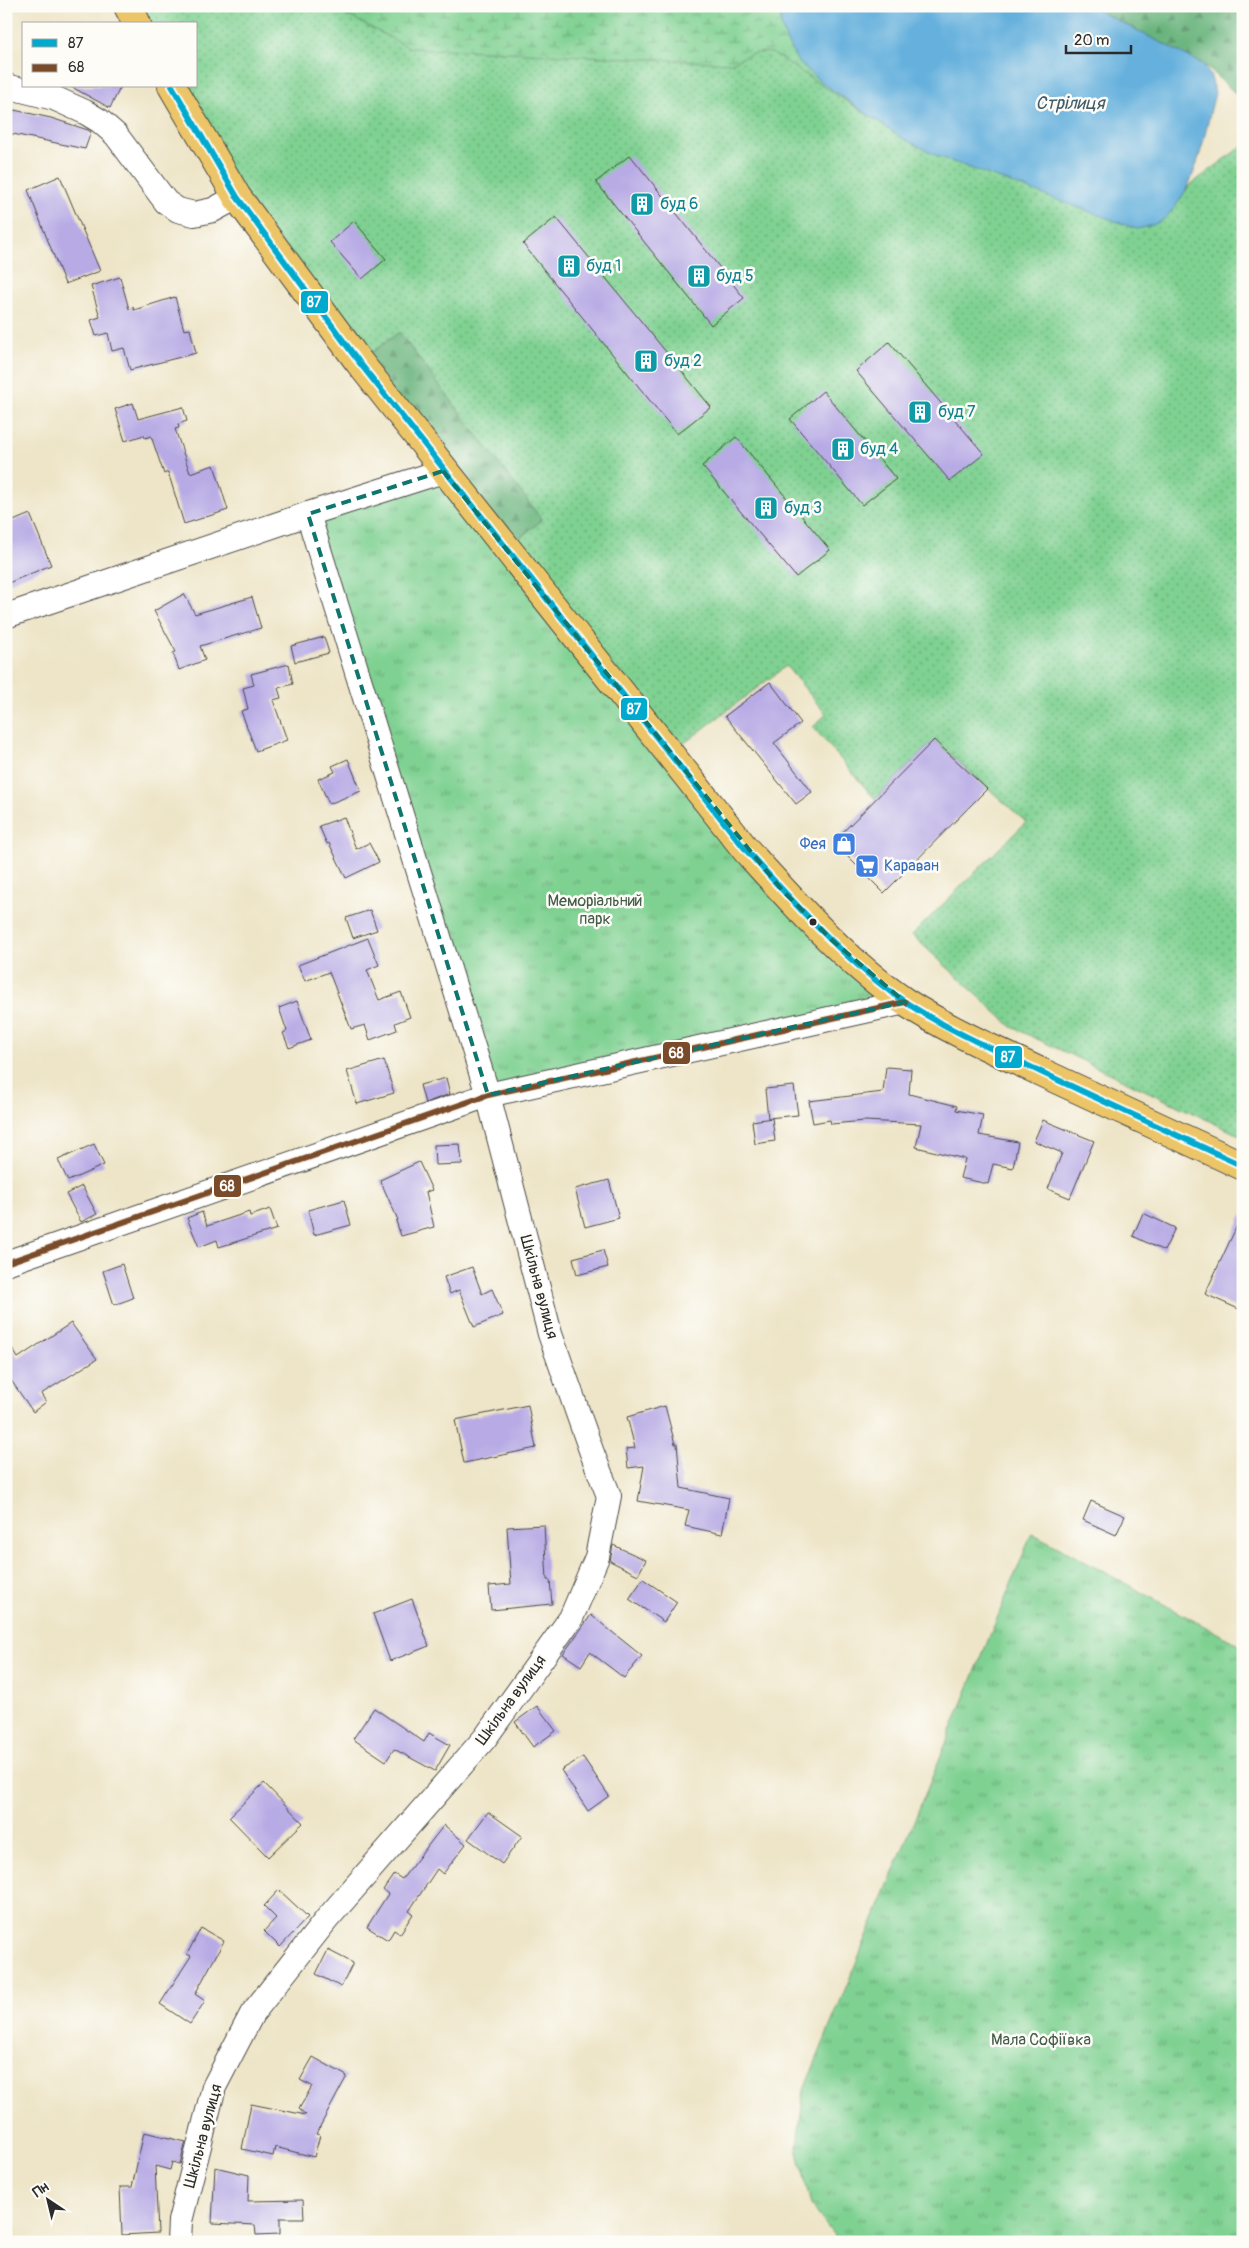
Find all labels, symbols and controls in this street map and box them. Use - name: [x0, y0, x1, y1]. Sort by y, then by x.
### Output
- legend: [22, 22, 198, 88]
- scale bar: [1066, 22, 1132, 54]
- text: 20 m: [1074, 31, 1109, 50]
- text: 87: [68, 34, 84, 53]
- text: 68: [68, 58, 85, 77]
- water label: Стрілиця: [1035, 92, 1106, 115]
- building icon: буд 6: [629, 191, 655, 217]
- place label: буд 6: [660, 194, 698, 214]
- building icon: буд 1: [556, 253, 582, 279]
- place label: буд 1: [586, 256, 621, 276]
- building icon: буд 5: [686, 263, 712, 289]
- place label: буд 5: [716, 266, 754, 286]
- line badge: 87: [300, 290, 329, 314]
- text: 87: [307, 294, 322, 311]
- building icon: буд 2: [633, 348, 659, 374]
- place label: буд 2: [664, 351, 702, 371]
- building icon: буд 7: [907, 399, 933, 425]
- place label: буд 7: [938, 402, 976, 422]
- building icon: буд 4: [830, 436, 856, 462]
- place label: буд 4: [860, 439, 898, 459]
- building icon: буд 3: [753, 495, 779, 521]
- place label: буд 3: [784, 498, 822, 518]
- line badge: 87: [620, 697, 648, 721]
- text: 87: [627, 701, 642, 718]
- shop icon: Фея: [831, 831, 857, 857]
- place label: Фея: [800, 834, 826, 854]
- supermarket icon: Караван: [854, 853, 880, 879]
- place label: Караван: [884, 856, 939, 876]
- park label: Меморіальний парк: [548, 891, 642, 929]
- unlabelled marker: [808, 917, 818, 927]
- line badge: 68: [662, 1041, 691, 1065]
- text: 68: [668, 1045, 684, 1062]
- line badge: 87: [994, 1045, 1023, 1069]
- text: 87: [1001, 1049, 1016, 1066]
- line badge: 68: [213, 1174, 242, 1198]
- text: 68: [219, 1178, 235, 1195]
- street label: Шкільна вулиця: [516, 1233, 562, 1341]
- street label: Шкільна вулиця: [472, 1651, 550, 1749]
- park label: Мала Софіївка: [991, 2030, 1091, 2050]
- street label: Шкільна вулиця: [180, 2082, 226, 2190]
- north arrow: [22, 2176, 72, 2226]
- text: Пн: [30, 2178, 52, 2201]

